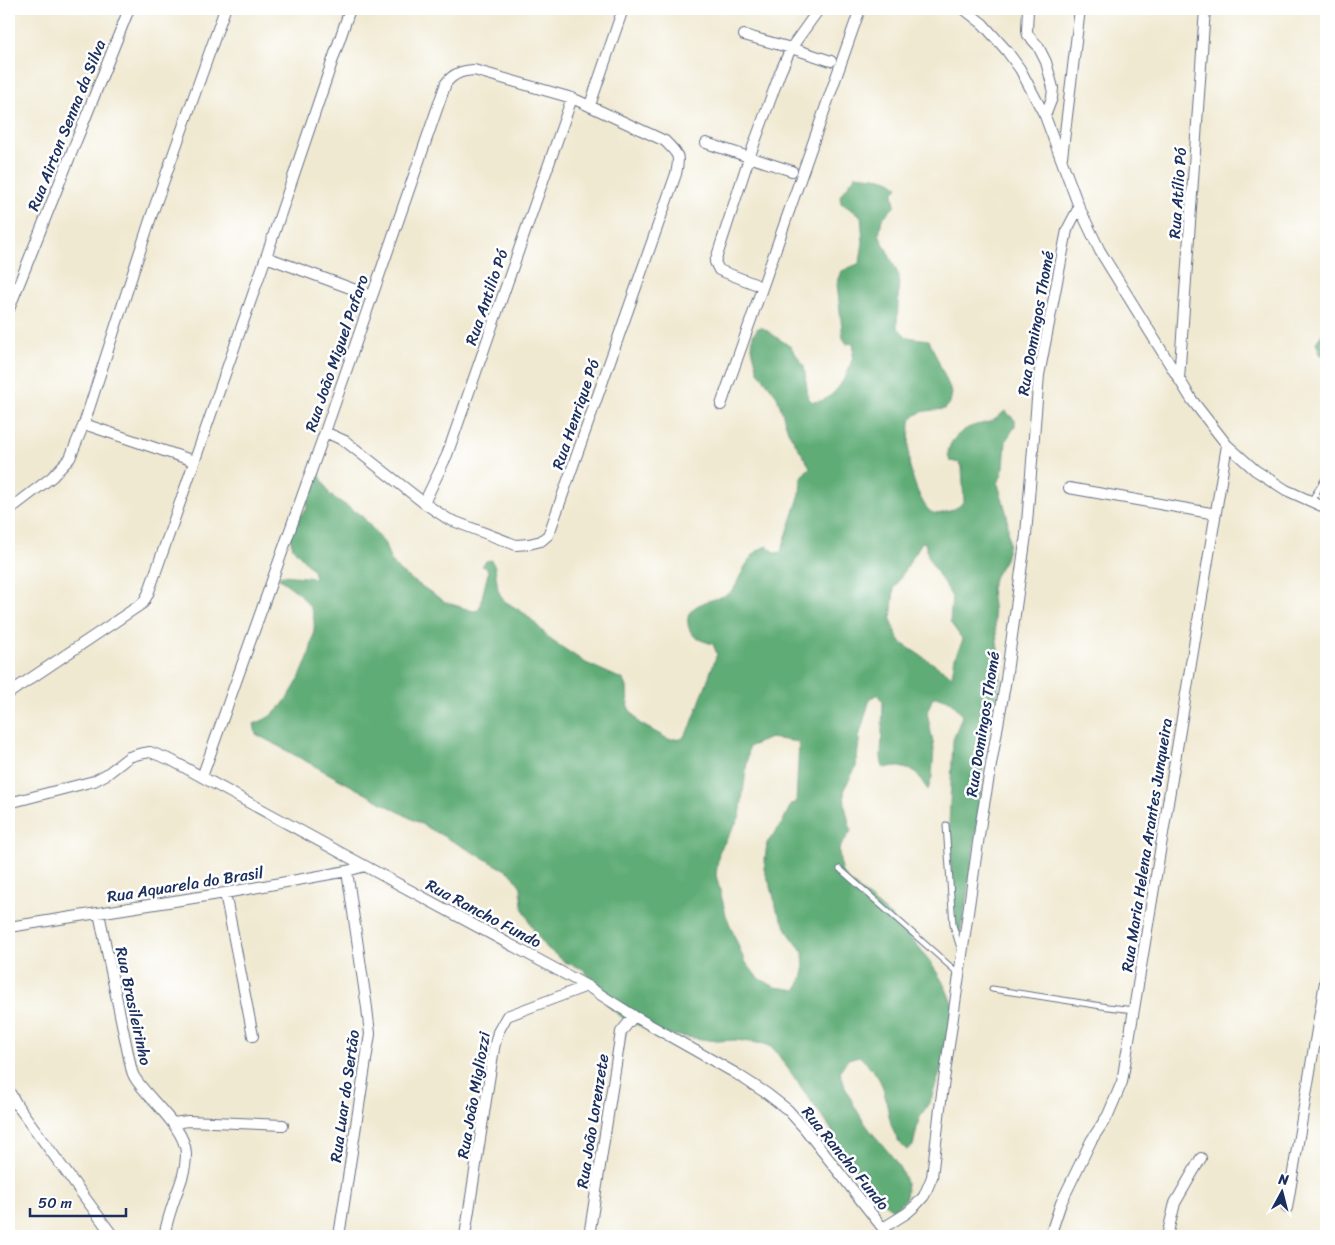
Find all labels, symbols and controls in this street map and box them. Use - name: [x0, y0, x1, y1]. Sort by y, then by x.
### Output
- street label: Rua Airton Senna da Silva: [19, 35, 114, 215]
- street label: Rua Atílio Pó: [1160, 146, 1195, 240]
- street label: Rua Antilio Pó: [456, 244, 517, 349]
- street label: Rua Domingos Thomé: [1008, 248, 1063, 398]
- street label: Rua João Miguel Pafaro: [296, 271, 377, 436]
- street label: Rua Henrique Pó: [543, 354, 608, 473]
- street label: Rua Domingos Thomé: [957, 649, 1008, 799]
- street label: Rua Maria Helena Arantes Junqueira: [1112, 716, 1181, 974]
- street label: Rua Aquarela do Brasil: [105, 858, 266, 911]
- street label: Rua Rancho Fundo: [421, 871, 547, 956]
- street label: Rua Brasileirinho: [107, 944, 160, 1068]
- street label: Rua Luar do Sertão: [321, 1028, 368, 1164]
- street label: Rua João Migliozzi: [448, 1029, 499, 1161]
- street label: Rua João Lorenzete: [568, 1052, 617, 1190]
- street label: Rua Rancho Fundo: [794, 1100, 897, 1217]
- text: N: [1276, 1166, 1290, 1193]
- north arrow: [1258, 1168, 1308, 1218]
- scale bar: [30, 1185, 126, 1217]
- text: 50 m: [38, 1190, 73, 1216]

